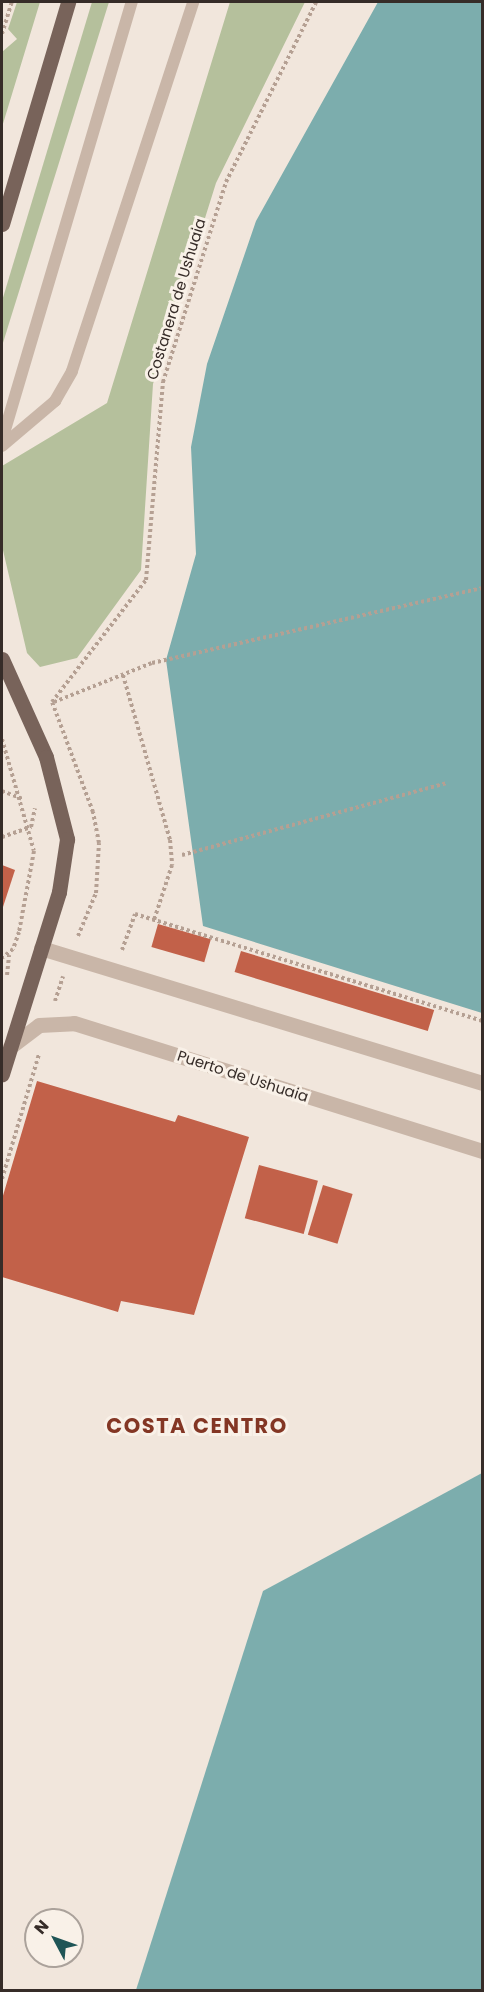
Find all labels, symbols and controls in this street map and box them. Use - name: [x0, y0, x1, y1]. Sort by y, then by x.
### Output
- street label: Costanera de Ushuaia: [143, 216, 209, 382]
- street label: Puerto de Ushuaia: [175, 1046, 311, 1106]
- district label: COSTA CENTRO: [106, 1413, 288, 1439]
- north arrow: [24, 1908, 84, 1968]
- text: N: [29, 1915, 54, 1939]

